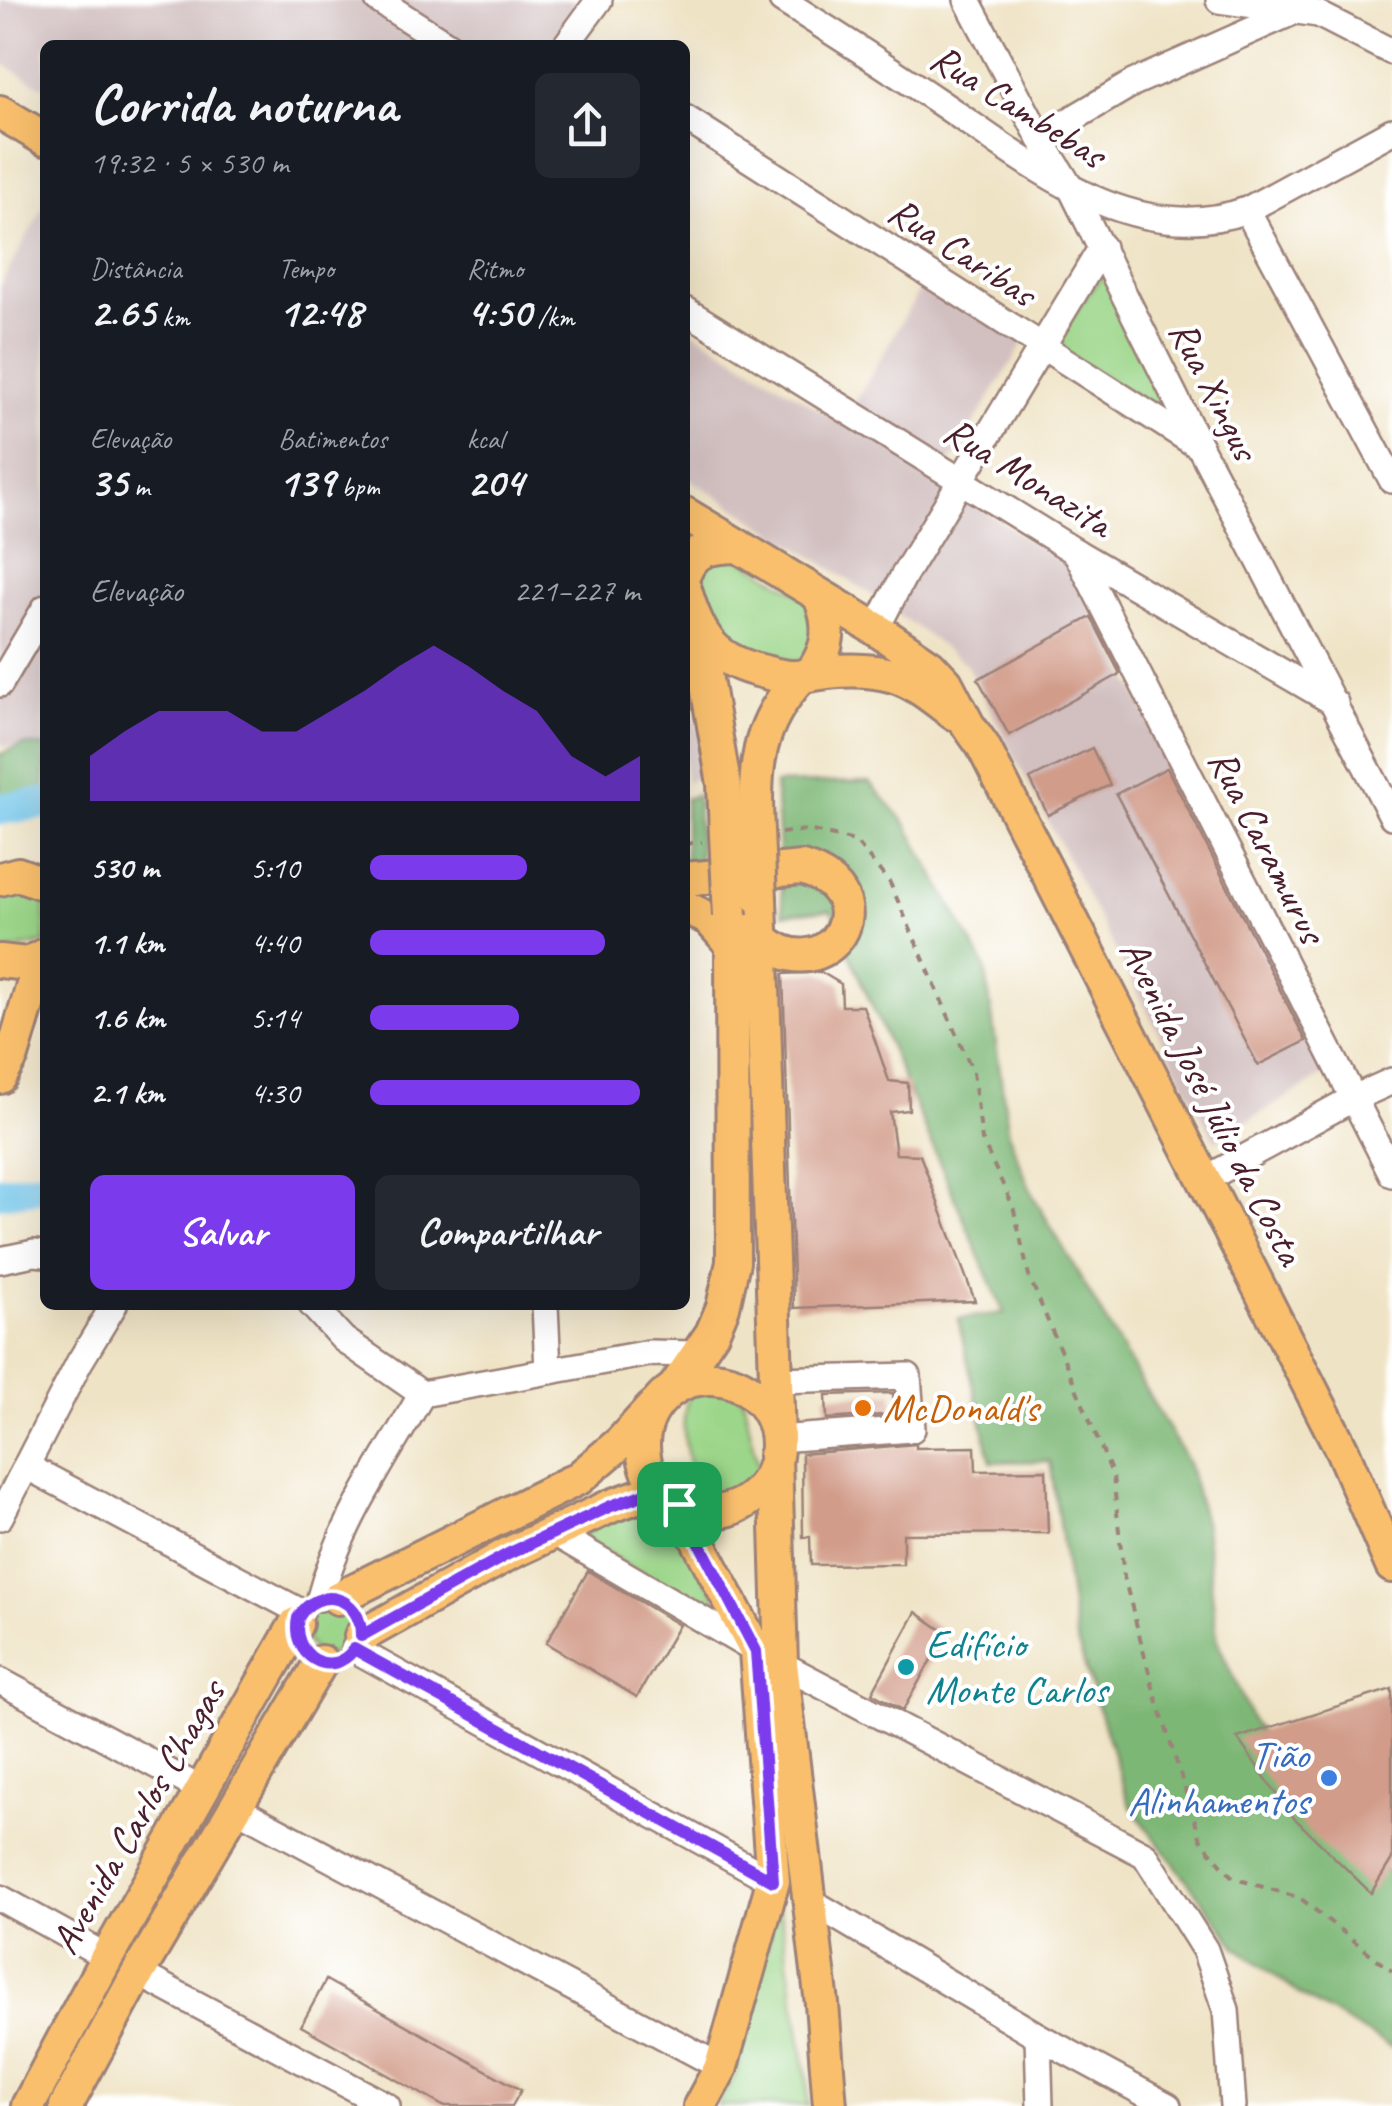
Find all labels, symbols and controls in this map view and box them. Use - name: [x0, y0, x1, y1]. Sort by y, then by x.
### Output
- street label: Rua Cambebas: [921, 33, 1117, 181]
- text: Corrida noturna: [90, 69, 397, 139]
- button: share: [535, 73, 640, 178]
- text: 19:32 · 5 × 530 m: [90, 142, 288, 183]
- street label: Rua Caribas: [879, 186, 1048, 320]
- text: Distância: [90, 251, 182, 286]
- text: Tempo: [278, 251, 334, 286]
- text: Ritmo: [467, 251, 523, 286]
- text: 2.65: [90, 286, 155, 339]
- text: 12:48: [278, 286, 362, 339]
- text: 4:50: [467, 286, 531, 339]
- text: km: [155, 299, 189, 334]
- text: /km: [531, 299, 574, 334]
- street label: Rua Xingus: [1158, 312, 1272, 471]
- street label: Rua Monazita: [935, 406, 1124, 550]
- text: Elevação: [90, 421, 171, 456]
- text: Batimentos: [278, 421, 387, 456]
- text: kcal: [467, 421, 504, 456]
- text: 35: [90, 456, 127, 509]
- text: 139: [278, 456, 335, 509]
- text: 204: [467, 456, 523, 509]
- text: m: [127, 469, 150, 504]
- text: bpm: [335, 469, 380, 504]
- text: Elevação: [90, 570, 183, 611]
- text: 221–227 m: [514, 570, 640, 611]
- street label: Rua Caramurus: [1197, 741, 1339, 954]
- text: 530 m: [90, 847, 159, 888]
- text: 5:10: [250, 847, 300, 888]
- text: 1.1 km: [90, 922, 164, 963]
- text: 4:40: [250, 922, 300, 963]
- street label: Avenida José Júlio da Costa: [1108, 931, 1317, 1276]
- text: 1.6 km: [90, 997, 165, 1038]
- text: 5:14: [250, 997, 300, 1038]
- text: 2.1 km: [90, 1072, 164, 1113]
- text: 4:30: [250, 1072, 300, 1113]
- button: Salvar: [90, 1175, 355, 1290]
- button: Compartilhar: [375, 1175, 640, 1290]
- place label: McDonald's: [883, 1383, 1041, 1433]
- marker: McDonald's: [852, 1397, 874, 1419]
- pin: [637, 1462, 722, 1547]
- icon: arrive: [652, 1477, 707, 1532]
- place label: Edifício Monte Carlos: [926, 1619, 1111, 1715]
- marker: Edifício Monte Carlos: [895, 1656, 917, 1678]
- street label: Avenida Carlos Chagas: [39, 1668, 238, 1963]
- place label: Tião Alinhamentos: [1128, 1730, 1312, 1826]
- marker: Tião Alinhamentos: [1318, 1767, 1340, 1789]

